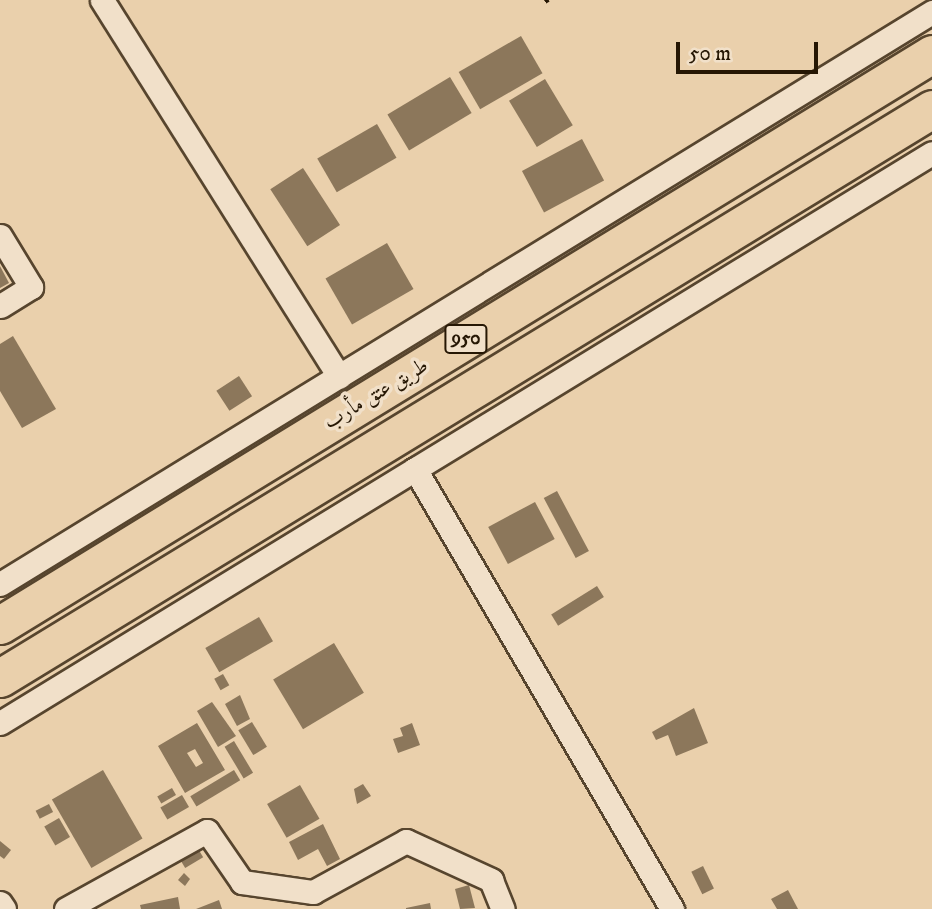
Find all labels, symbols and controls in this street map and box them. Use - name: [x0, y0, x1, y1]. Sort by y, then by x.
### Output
- scale bar: [680, 28, 822, 72]
- text: 50 m: [689, 41, 731, 67]
- road number: 950: [443, 324, 489, 354]
- street label: طريق عتق مأرب: [319, 353, 433, 435]

